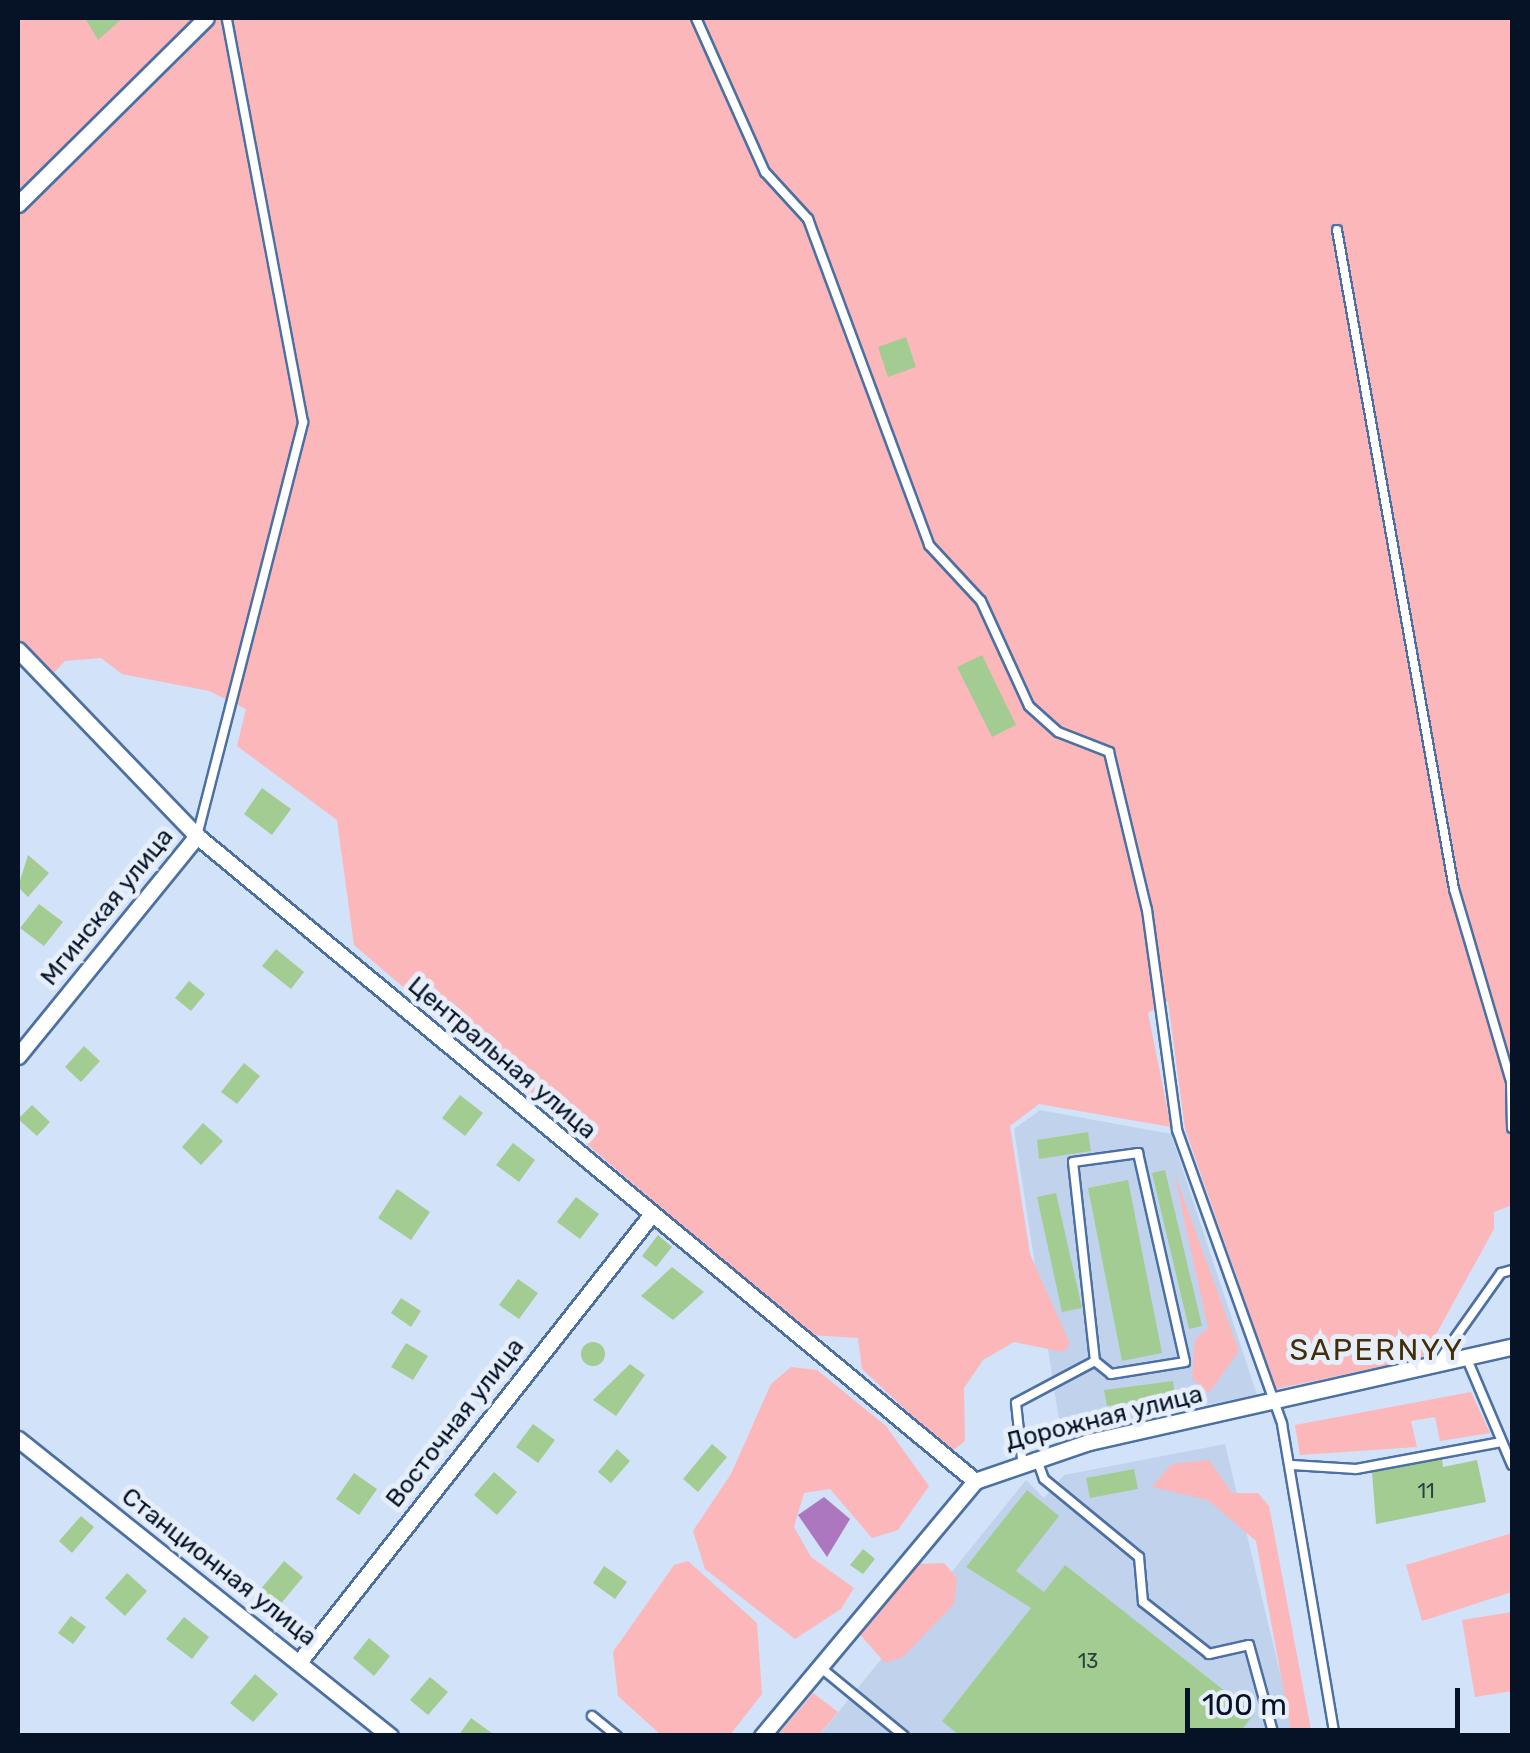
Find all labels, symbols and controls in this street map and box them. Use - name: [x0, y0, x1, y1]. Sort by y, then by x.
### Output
- street label: Мгинская улица: [34, 822, 180, 992]
- street label: Центральная улица: [402, 970, 602, 1146]
- street label: Восточная улица: [380, 1332, 530, 1514]
- district label: SAPERNYY: [1289, 1332, 1465, 1368]
- street label: Дорожная улица: [1002, 1379, 1206, 1457]
- house number: 11: [1417, 1479, 1435, 1503]
- street label: Станционная улица: [115, 1481, 323, 1653]
- house number: 13: [1078, 1649, 1098, 1673]
- scale bar: [1190, 1668, 1465, 1730]
- text: 100 m: [1202, 1687, 1287, 1723]

